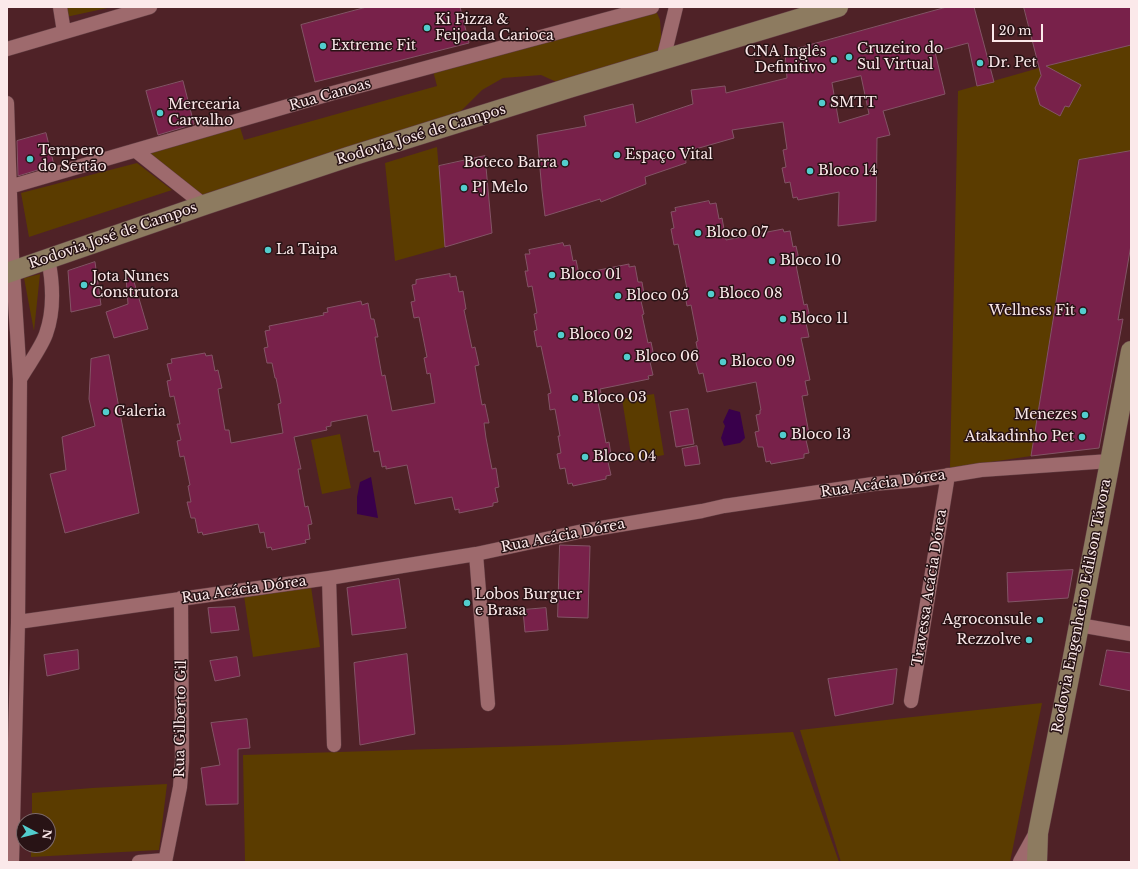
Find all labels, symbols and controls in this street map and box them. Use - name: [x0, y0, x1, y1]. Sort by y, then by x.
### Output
- place label: Ki Pizza & Feijoada Carioca: [435, 12, 554, 44]
- scale bar: [994, 16, 1045, 42]
- marker: Ki Pizza & Feijoada Carioca: [422, 23, 432, 33]
- text: 20 m: [999, 23, 1031, 38]
- place label: Extreme Fit: [331, 38, 416, 54]
- marker: Extreme Fit: [318, 41, 328, 51]
- place label: Cruzeiro do Sul Virtual: [857, 41, 943, 74]
- place label: CNA Inglês Definitivo: [745, 44, 826, 76]
- marker: Cruzeiro do Sul Virtual: [844, 52, 854, 62]
- marker: CNA Inglês Definitivo: [829, 55, 839, 65]
- place label: Dr. Pet: [988, 55, 1037, 71]
- marker: Dr. Pet: [975, 58, 985, 68]
- street label: Rua Canoas: [287, 75, 373, 115]
- place label: SMTT: [830, 95, 877, 111]
- place label: Mercearia Carvalho: [168, 97, 240, 130]
- marker: SMTT: [817, 98, 827, 108]
- street label: Rodovia José de Campos: [334, 101, 508, 169]
- marker: Mercearia Carvalho: [155, 108, 165, 118]
- place label: Tempero do Sertão: [38, 143, 107, 176]
- place label: Espaço Vital: [625, 147, 713, 163]
- marker: Espaço Vital: [612, 150, 622, 160]
- marker: Tempero do Sertão: [25, 154, 35, 164]
- place label: Boteco Barra: [464, 155, 557, 171]
- marker: Boteco Barra: [560, 158, 570, 168]
- place label: Bloco 14: [818, 163, 878, 179]
- marker: Bloco 14: [805, 166, 815, 176]
- place label: PJ Melo: [472, 180, 528, 196]
- marker: PJ Melo: [459, 183, 469, 193]
- street label: Rodovia José de Campos: [27, 199, 199, 273]
- place label: Bloco 07: [706, 225, 768, 241]
- marker: Bloco 07: [693, 228, 703, 238]
- place label: La Taipa: [276, 242, 338, 258]
- marker: La Taipa: [263, 245, 273, 255]
- place label: Bloco 10: [780, 253, 841, 269]
- marker: Bloco 10: [767, 256, 777, 266]
- place label: Bloco 01: [560, 267, 621, 283]
- place label: Jota Nunes Construtora: [92, 269, 179, 302]
- marker: Bloco 01: [547, 270, 557, 280]
- marker: Jota Nunes Construtora: [79, 280, 89, 290]
- place label: Bloco 08: [719, 286, 783, 302]
- place label: Bloco 05: [626, 288, 689, 304]
- marker: Bloco 08: [706, 289, 716, 299]
- marker: Bloco 05: [613, 291, 623, 301]
- place label: Wellness Fit: [989, 303, 1075, 319]
- marker: Wellness Fit: [1078, 306, 1088, 316]
- place label: Bloco 11: [791, 311, 849, 327]
- marker: Bloco 11: [778, 314, 788, 324]
- place label: Bloco 02: [569, 327, 633, 343]
- marker: Bloco 02: [556, 330, 566, 340]
- place label: Bloco 06: [635, 349, 699, 365]
- marker: Bloco 06: [622, 352, 632, 362]
- place label: Bloco 09: [731, 354, 795, 370]
- marker: Bloco 09: [718, 357, 728, 367]
- place label: Bloco 03: [583, 390, 647, 406]
- marker: Bloco 03: [570, 393, 580, 403]
- place label: Galeria: [114, 404, 166, 420]
- marker: Galeria: [101, 407, 111, 417]
- place label: Menezes: [1014, 407, 1077, 423]
- marker: Menezes: [1080, 410, 1090, 420]
- place label: Bloco 13: [791, 427, 851, 443]
- place label: Atakadinho Pet: [965, 429, 1074, 445]
- marker: Bloco 13: [778, 430, 788, 440]
- marker: Atakadinho Pet: [1077, 432, 1087, 442]
- place label: Bloco 04: [593, 449, 656, 465]
- marker: Bloco 04: [580, 452, 590, 462]
- street label: Rua Acácia Dórea: [819, 467, 947, 501]
- street label: Rodovia Engenheiro Edilson Távora: [1049, 477, 1115, 735]
- street label: Travessa Acácia Dórea: [909, 508, 951, 668]
- street label: Rua Acácia Dórea: [500, 516, 626, 556]
- street label: Rua Acácia Dórea: [180, 573, 308, 607]
- place label: Lobos Burguer e Brasa: [475, 587, 582, 620]
- marker: Lobos Burguer e Brasa: [462, 598, 472, 608]
- place label: Agroconsule: [943, 612, 1032, 628]
- marker: Agroconsule: [1035, 615, 1045, 625]
- place label: Rezzolve: [957, 632, 1021, 648]
- marker: Rezzolve: [1024, 635, 1034, 645]
- street label: Rua Gilberto Gil: [172, 660, 190, 778]
- north arrow: [16, 813, 56, 853]
- text: N: [39, 828, 54, 840]

